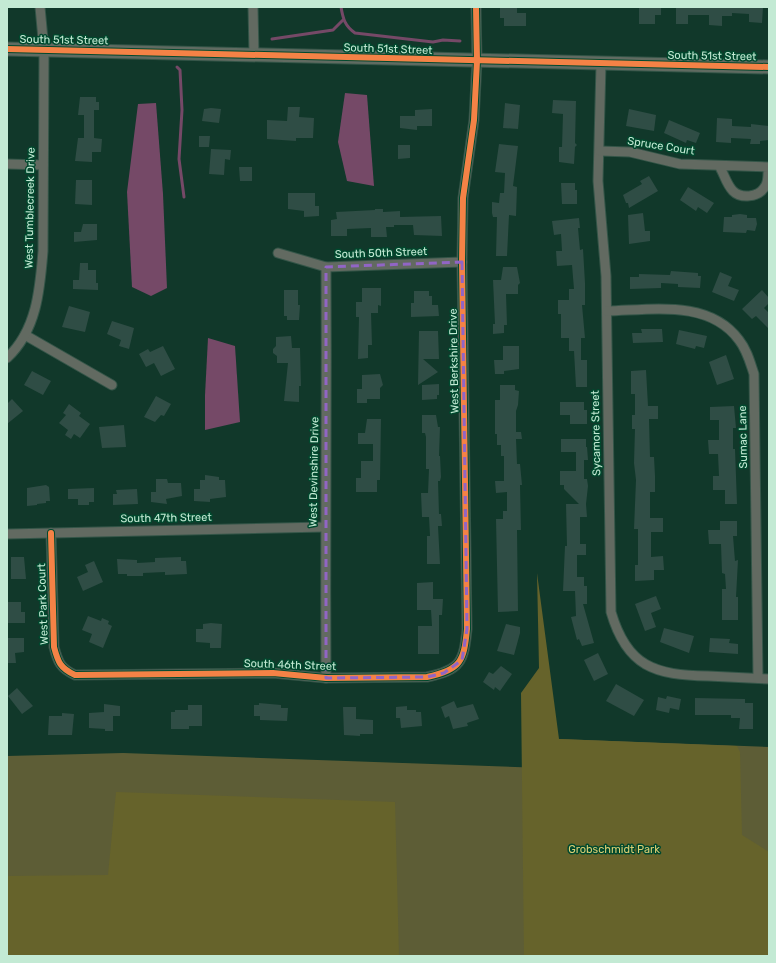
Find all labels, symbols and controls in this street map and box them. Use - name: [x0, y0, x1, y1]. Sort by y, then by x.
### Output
- street label: South 51st Street: [19, 33, 109, 47]
- street label: South 51st Street: [343, 41, 433, 57]
- street label: South 51st Street: [667, 49, 757, 63]
- street label: Spruce Court: [626, 134, 696, 158]
- street label: West Tumblecreek Drive: [22, 147, 38, 269]
- street label: South 50th Street: [335, 245, 428, 261]
- street label: West Berkshire Drive: [447, 308, 461, 414]
- street label: Sycamore Street: [589, 389, 603, 476]
- street label: Sumac Lane: [736, 405, 750, 469]
- street label: West Devinshire Drive: [307, 417, 321, 527]
- street label: South 47th Street: [120, 511, 212, 525]
- street label: West Park Court: [35, 562, 51, 645]
- street label: South 46th Street: [244, 657, 337, 673]
- park label: Grobschmidt Park: [568, 843, 660, 856]

